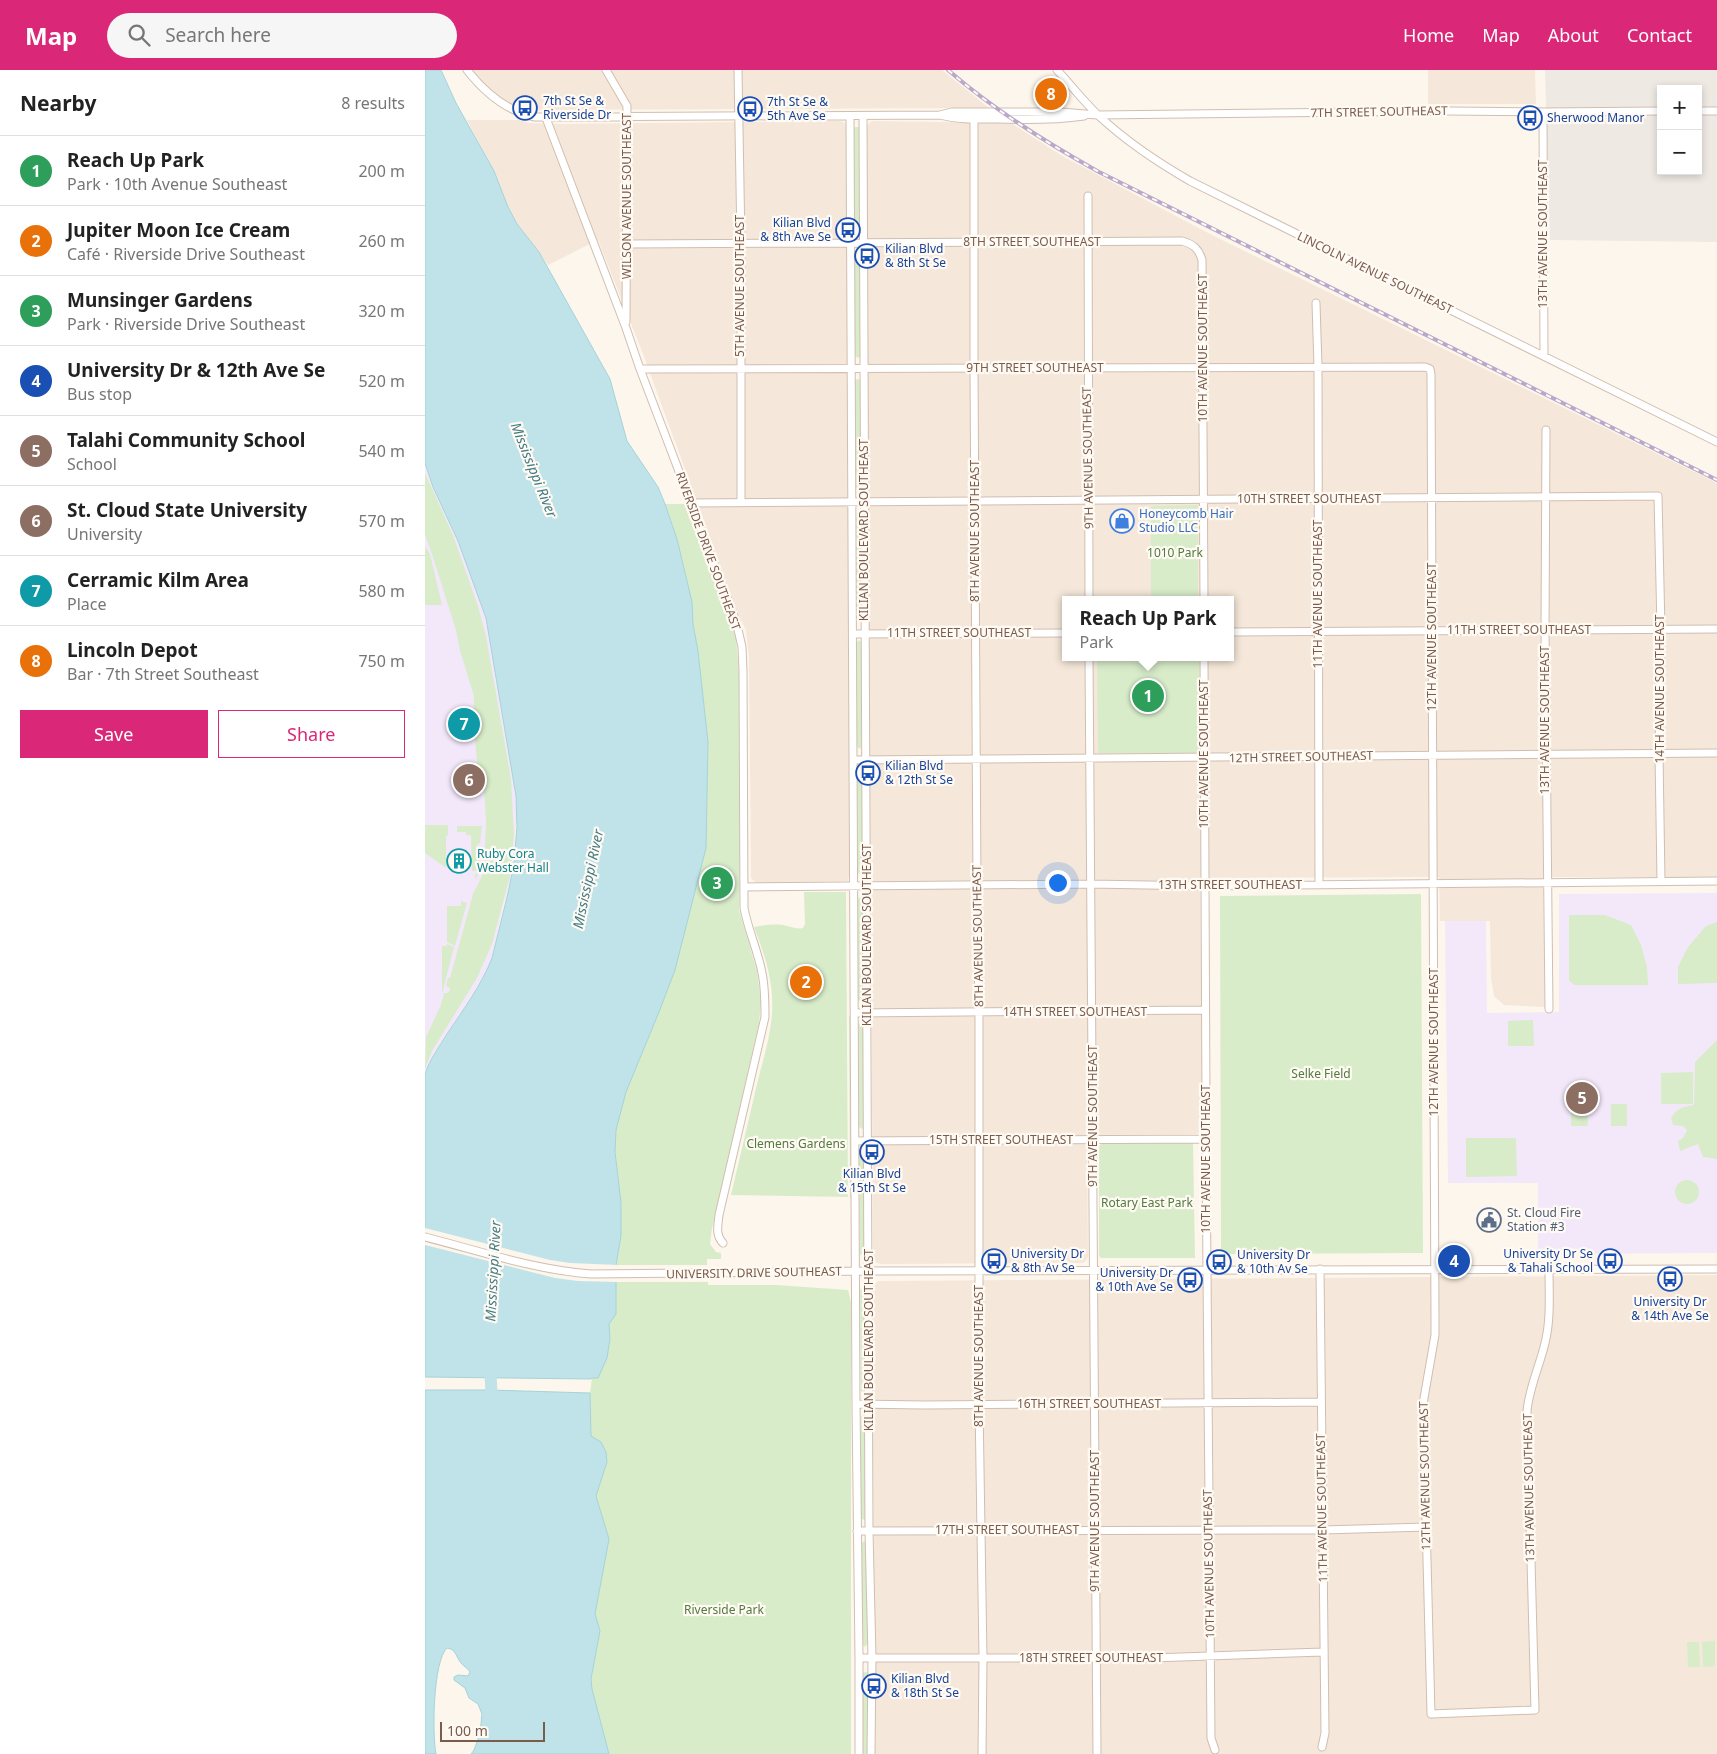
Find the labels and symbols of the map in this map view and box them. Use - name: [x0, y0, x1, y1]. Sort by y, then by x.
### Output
- pin: 8: [1035, 75, 1067, 113]
- place label: 7th St Se & Riverside Dr: [543, 92, 611, 123]
- place label: 7th St Se & 5th Ave Se: [767, 93, 828, 124]
- bus stop icon: 7th St Se & Riverside Dr: [512, 95, 538, 121]
- bus stop icon: 7th St Se & 5th Ave Se: [737, 96, 763, 122]
- street label: 7TH STREET SOUTHEAST: [1310, 102, 1448, 121]
- bus stop icon: Sherwood Manor: [1517, 105, 1543, 131]
- place label: Sherwood Manor: [1547, 109, 1644, 126]
- street label: WILSON AVENUE SOUTHEAST: [618, 112, 635, 279]
- street label: 13TH AVENUE SOUTHEAST: [1534, 159, 1551, 309]
- place label: Kilian Blvd & 8th Ave Se: [760, 214, 831, 245]
- street label: 5TH AVENUE SOUTHEAST: [731, 215, 748, 357]
- bus stop icon: Kilian Blvd & 8th Ave Se: [835, 217, 861, 243]
- street label: LINCOLN AVENUE SOUTHEAST: [1294, 227, 1456, 318]
- street label: 8TH STREET SOUTHEAST: [963, 233, 1101, 250]
- place label: Kilian Blvd & 8th St Se: [885, 240, 946, 271]
- bus stop icon: Kilian Blvd & 8th St Se: [854, 243, 880, 269]
- street label: 10TH AVENUE SOUTHEAST: [1194, 273, 1211, 423]
- street label: 9TH STREET SOUTHEAST: [966, 359, 1104, 376]
- street label: 9TH AVENUE SOUTHEAST: [1078, 386, 1097, 529]
- water label: Mississippi River: [507, 419, 562, 521]
- street label: KILIAN BOULEVARD SOUTHEAST: [855, 439, 872, 621]
- street label: 8TH AVENUE SOUTHEAST: [966, 460, 983, 602]
- street label: RIVERSIDE DRIVE SOUTHEAST: [672, 469, 745, 633]
- street label: 10TH STREET SOUTHEAST: [1237, 490, 1381, 507]
- place label: Honeycomb Hair Studio LLC: [1139, 505, 1234, 536]
- shop icon: Honeycomb Hair Studio LLC: [1109, 508, 1135, 534]
- street label: 11TH AVENUE SOUTHEAST: [1309, 519, 1326, 669]
- park label: 1010 Park: [1147, 544, 1204, 561]
- street label: 12TH AVENUE SOUTHEAST: [1423, 562, 1440, 712]
- street label: 14TH AVENUE SOUTHEAST: [1651, 614, 1668, 764]
- street label: 11TH STREET SOUTHEAST: [1447, 621, 1591, 638]
- street label: 11TH STREET SOUTHEAST: [887, 624, 1031, 641]
- street label: 13TH AVENUE SOUTHEAST: [1536, 645, 1553, 795]
- pin: 1: [1132, 677, 1164, 715]
- street label: 10TH AVENUE SOUTHEAST: [1195, 679, 1212, 829]
- pin: 7: [448, 705, 480, 743]
- street label: 12TH STREET SOUTHEAST: [1229, 747, 1374, 766]
- place label: Kilian Blvd & 12th St Se: [885, 757, 953, 788]
- bus stop icon: Kilian Blvd & 12th St Se: [855, 760, 881, 786]
- pin: 6: [453, 761, 485, 799]
- water label: Mississippi River: [568, 827, 607, 930]
- street label: KILIAN BOULEVARD SOUTHEAST: [858, 844, 875, 1026]
- place label: Ruby Cora Webster Hall: [477, 845, 549, 876]
- building icon: Ruby Cora Webster Hall: [446, 848, 472, 874]
- pin: 3: [701, 864, 733, 902]
- street label: 8TH AVENUE SOUTHEAST: [968, 864, 987, 1007]
- your location: [1045, 870, 1071, 896]
- street label: 13TH STREET SOUTHEAST: [1158, 876, 1302, 893]
- pin: 2: [790, 963, 822, 1001]
- street label: 12TH AVENUE SOUTHEAST: [1425, 967, 1442, 1117]
- street label: 14TH STREET SOUTHEAST: [1003, 1003, 1147, 1020]
- street label: 9TH AVENUE SOUTHEAST: [1084, 1045, 1101, 1187]
- park label: Selke Field: [1291, 1065, 1351, 1082]
- pin: 5: [1566, 1079, 1598, 1117]
- street label: 10TH AVENUE SOUTHEAST: [1197, 1084, 1214, 1234]
- street label: 15TH STREET SOUTHEAST: [929, 1131, 1073, 1148]
- park label: Clemens Gardens: [746, 1135, 846, 1152]
- bus stop icon: Kilian Blvd & 15th St Se: [859, 1139, 885, 1165]
- place label: Kilian Blvd & 15th St Se: [838, 1165, 906, 1196]
- park label: Rotary East Park: [1101, 1194, 1194, 1211]
- place label: St. Cloud Fire Station #3: [1507, 1204, 1581, 1235]
- public building icon: St. Cloud Fire Station #3: [1476, 1207, 1502, 1233]
- water label: Mississippi River: [480, 1220, 505, 1322]
- pin: 4: [1438, 1242, 1470, 1280]
- place label: University Dr & 8th Av Se: [1011, 1245, 1084, 1276]
- place label: University Dr Se & Tahali School: [1503, 1245, 1593, 1276]
- place label: University Dr & 10th Av Se: [1237, 1246, 1310, 1277]
- bus stop icon: University Dr & 8th Av Se: [981, 1248, 1007, 1274]
- bus stop icon: University Dr Se & Tahali School: [1597, 1248, 1623, 1274]
- street label: KILIAN BOULEVARD SOUTHEAST: [860, 1249, 877, 1431]
- bus stop icon: University Dr & 10th Av Se: [1206, 1249, 1232, 1275]
- street label: UNIVERSITY DRIVE SOUTHEAST: [666, 1262, 842, 1283]
- place label: University Dr & 10th Ave Se: [1095, 1264, 1173, 1295]
- bus stop icon: University Dr & 14th Ave Se: [1657, 1266, 1683, 1292]
- bus stop icon: University Dr & 10th Ave Se: [1177, 1267, 1203, 1293]
- street label: 8TH AVENUE SOUTHEAST: [970, 1285, 987, 1427]
- place label: University Dr & 14th Ave Se: [1631, 1293, 1709, 1324]
- street label: 16TH STREET SOUTHEAST: [1017, 1395, 1161, 1412]
- street label: 12TH AVENUE SOUTHEAST: [1415, 1401, 1434, 1551]
- street label: 13TH AVENUE SOUTHEAST: [1519, 1413, 1538, 1563]
- street label: 11TH AVENUE SOUTHEAST: [1312, 1433, 1331, 1583]
- street label: 9TH AVENUE SOUTHEAST: [1086, 1450, 1103, 1592]
- street label: 10TH AVENUE SOUTHEAST: [1199, 1489, 1218, 1639]
- street label: 17TH STREET SOUTHEAST: [935, 1521, 1079, 1538]
- park label: Riverside Park: [684, 1601, 765, 1618]
- street label: 18TH STREET SOUTHEAST: [1019, 1649, 1163, 1666]
- place label: Kilian Blvd & 18th St Se: [891, 1670, 959, 1701]
- bus stop icon: Kilian Blvd & 18th St Se: [861, 1673, 887, 1699]
- scale bar: [440, 1719, 545, 1742]

